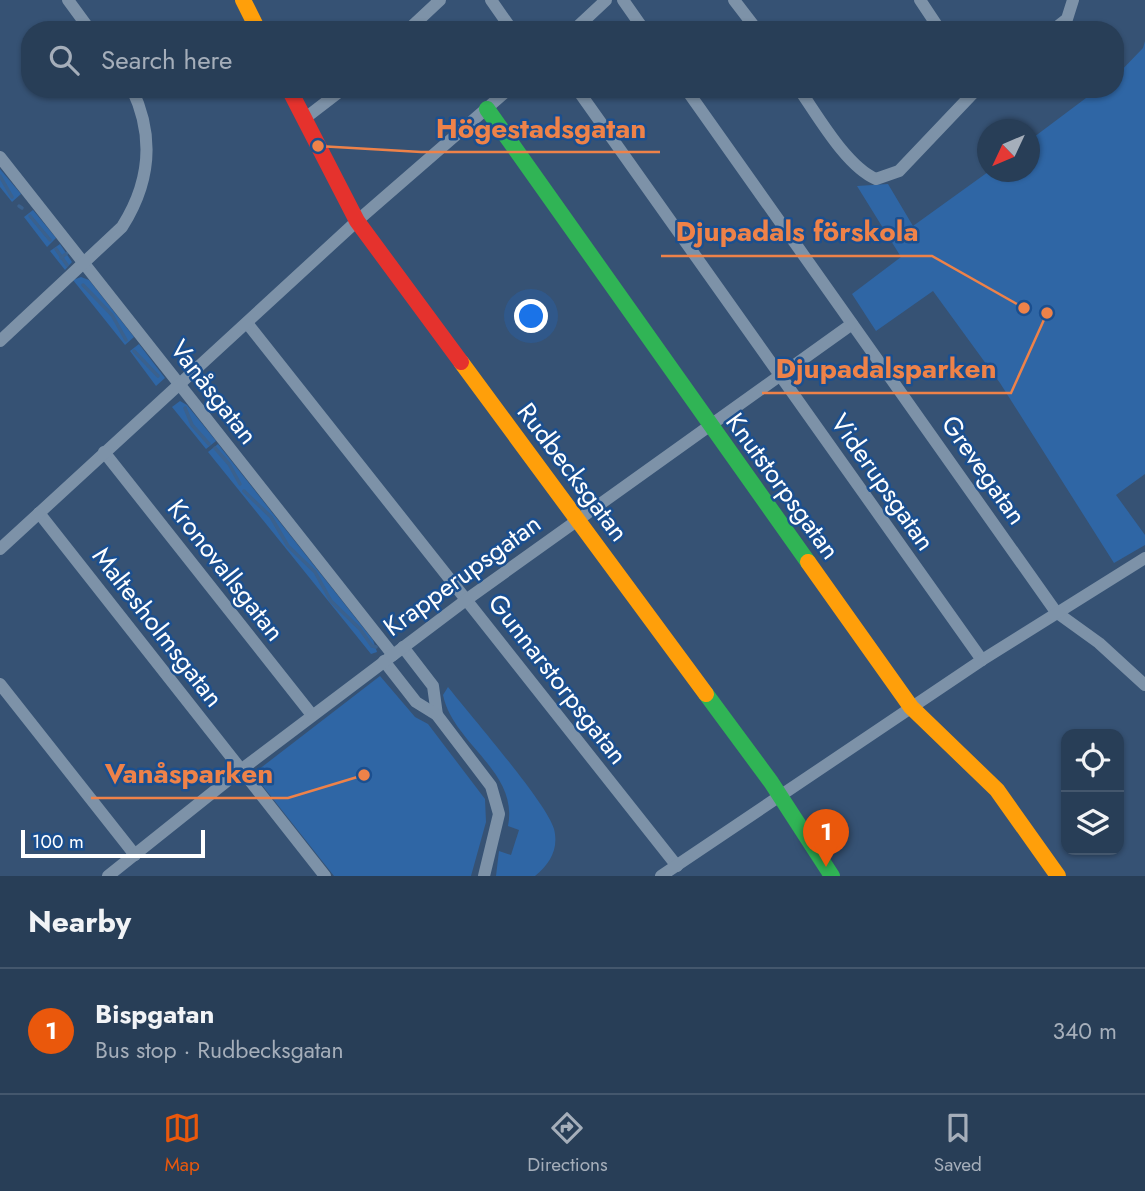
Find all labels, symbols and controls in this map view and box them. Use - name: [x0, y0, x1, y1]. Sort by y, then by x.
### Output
- search box: [21, 21, 1124, 98]
- icon: search: [45, 41, 83, 79]
- text: Search here: [101, 41, 233, 79]
- callout: Högestadsgatan: [421, 103, 660, 152]
- text: Högestadsgatan: [436, 108, 646, 149]
- north arrow: [977, 119, 1040, 182]
- callout: Djupadals förskola: [661, 207, 932, 256]
- text: Djupadals förskola: [675, 211, 919, 252]
- your location: [514, 299, 548, 333]
- street label: Vanåsgatan: [161, 332, 267, 452]
- callout: Djupadalsparken: [762, 344, 1011, 393]
- text: Djupadalsparken: [775, 348, 997, 389]
- street label: Rudbecksgatan: [508, 395, 638, 549]
- street label: Knutstorpsgatan: [717, 405, 849, 567]
- street label: Viderupsgatan: [822, 406, 944, 558]
- street label: Grevegatan: [932, 408, 1036, 532]
- street label: Kronovallsgatan: [158, 491, 294, 649]
- street label: Krapperupsgatan: [375, 505, 549, 645]
- street label: Maltesholmsgatan: [83, 539, 233, 715]
- street label: Gunnarstorpsgatan: [479, 586, 637, 772]
- map controls: [1061, 729, 1124, 855]
- button: locate: [1061, 729, 1124, 792]
- callout: Vanåsparken: [91, 749, 288, 798]
- text: Vanåsparken: [104, 753, 273, 794]
- button: layers: [1061, 792, 1124, 855]
- pin: 1: [803, 809, 849, 867]
- scale bar: [21, 827, 205, 859]
- text: 100 m: [32, 828, 84, 855]
- text: Nearby: [28, 900, 131, 943]
- text: Bispgatan: [95, 995, 214, 1033]
- text: 1: [45, 1014, 57, 1048]
- text: 340 m: [1052, 1014, 1117, 1048]
- text: Bus stop · Rudbecksgatan: [95, 1033, 343, 1067]
- tab: Map: [163, 1109, 201, 1178]
- tab: Directions: [527, 1109, 608, 1178]
- tab: Saved: [934, 1109, 982, 1178]

